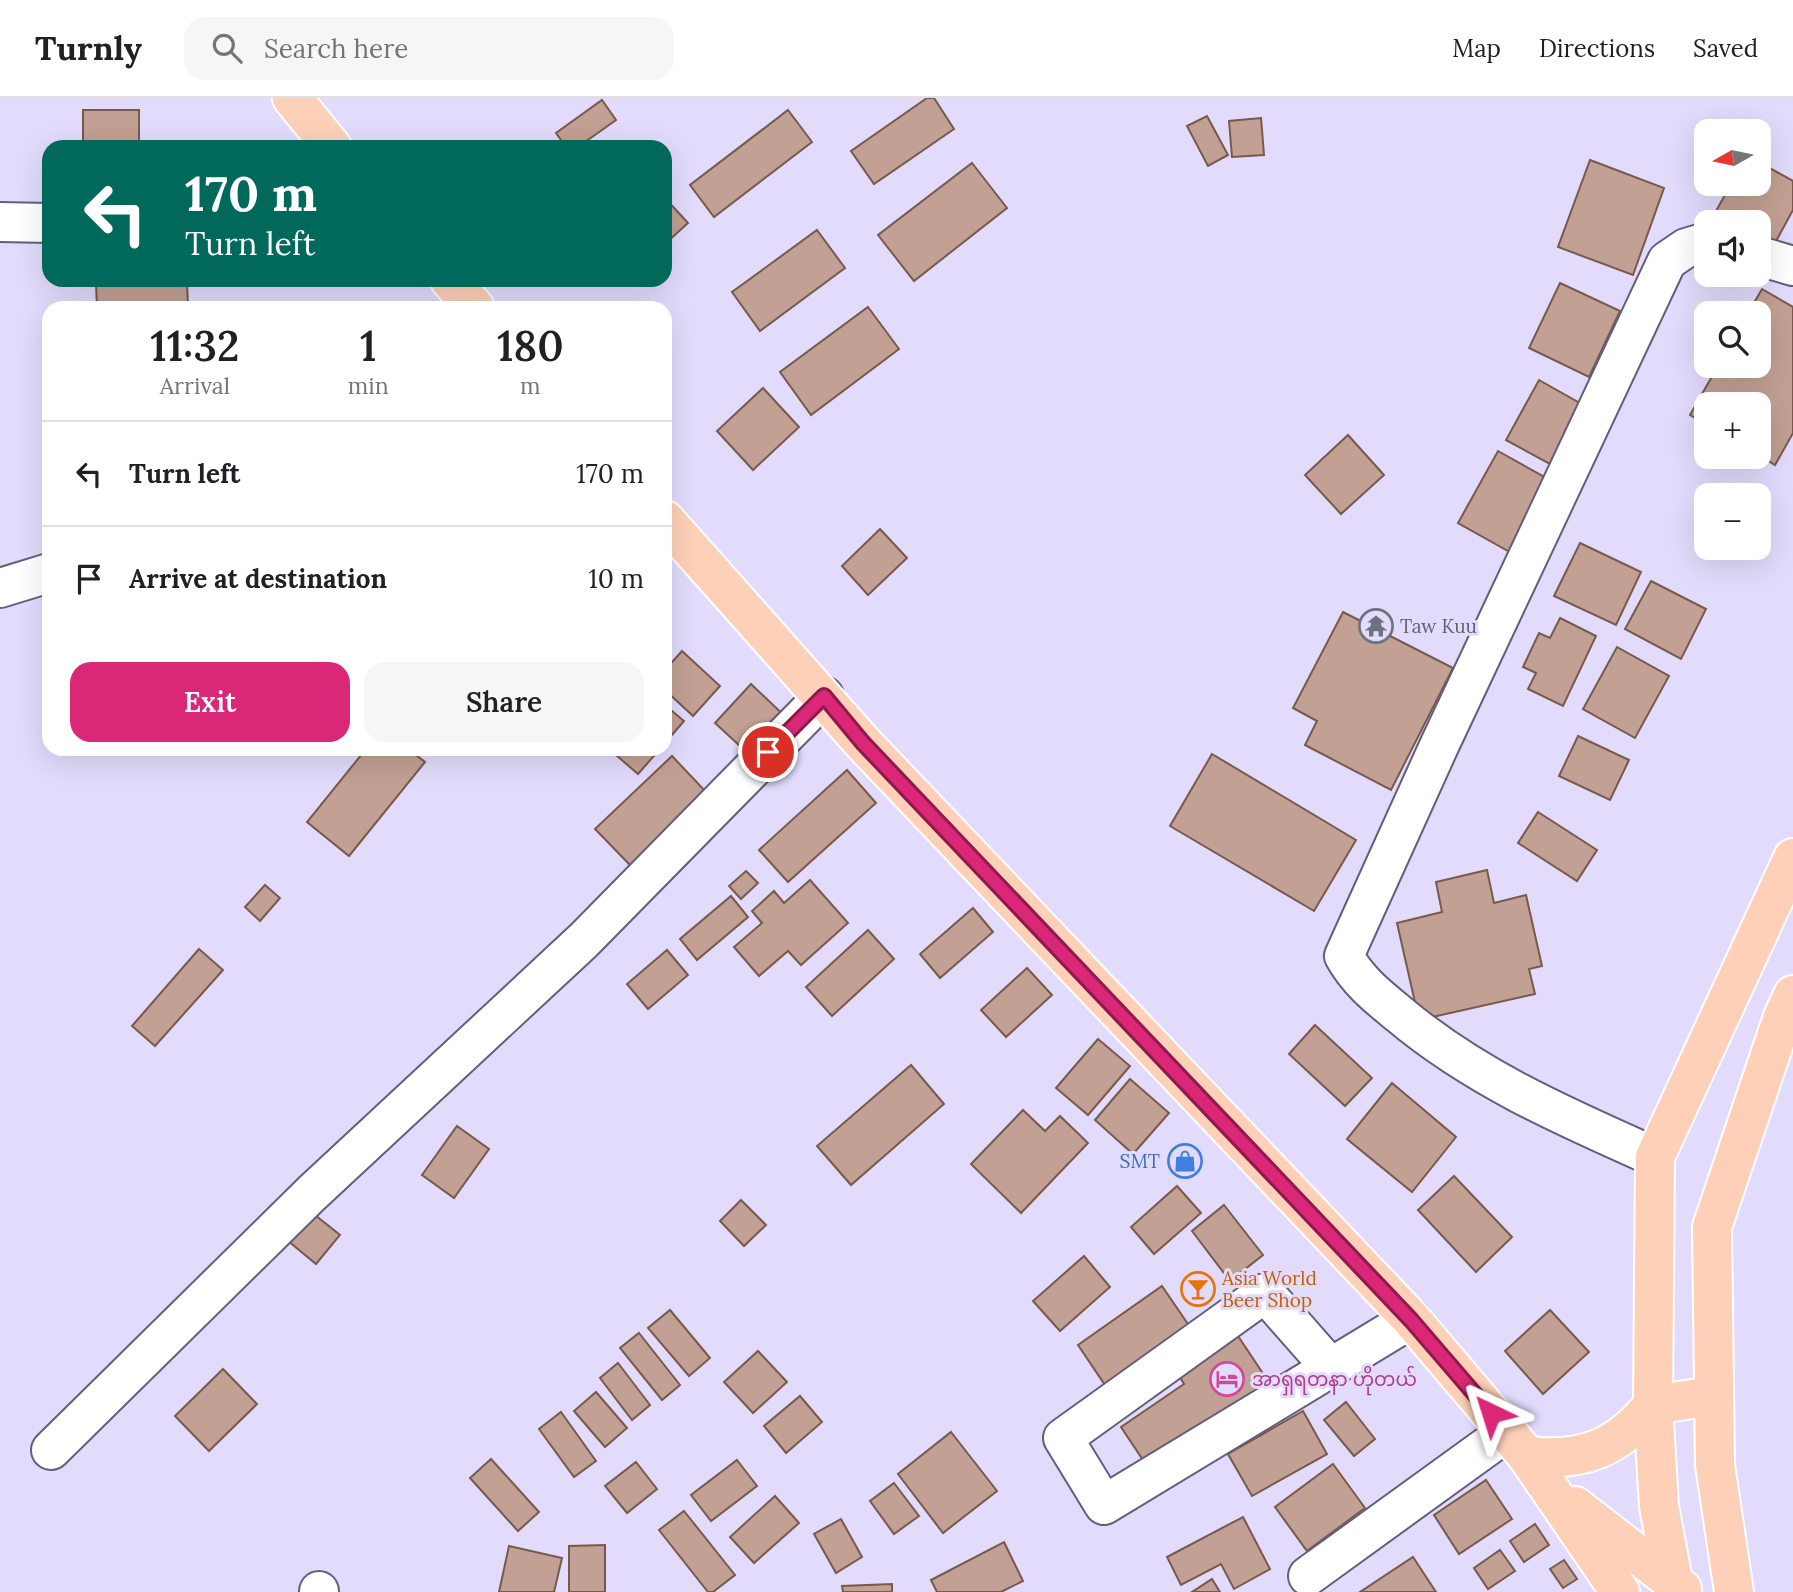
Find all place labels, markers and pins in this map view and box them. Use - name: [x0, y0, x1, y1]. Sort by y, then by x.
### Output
- temple icon: Taw Kuu: [1357, 607, 1395, 645]
- place label: Taw Kuu: [1400, 614, 1477, 638]
- pin: [738, 722, 798, 782]
- shop icon: SMT: [1166, 1142, 1204, 1180]
- place label: SMT: [1120, 1149, 1160, 1173]
- place label: Asia World Beer Shop: [1221, 1266, 1317, 1312]
- bar icon: Asia World Beer Shop: [1179, 1270, 1217, 1308]
- hotel icon: အာရှရတနာ ဟိုတယ်: [1208, 1360, 1246, 1398]
- place label: အာရှရတနာ ဟိုတယ်: [1252, 1365, 1417, 1396]

